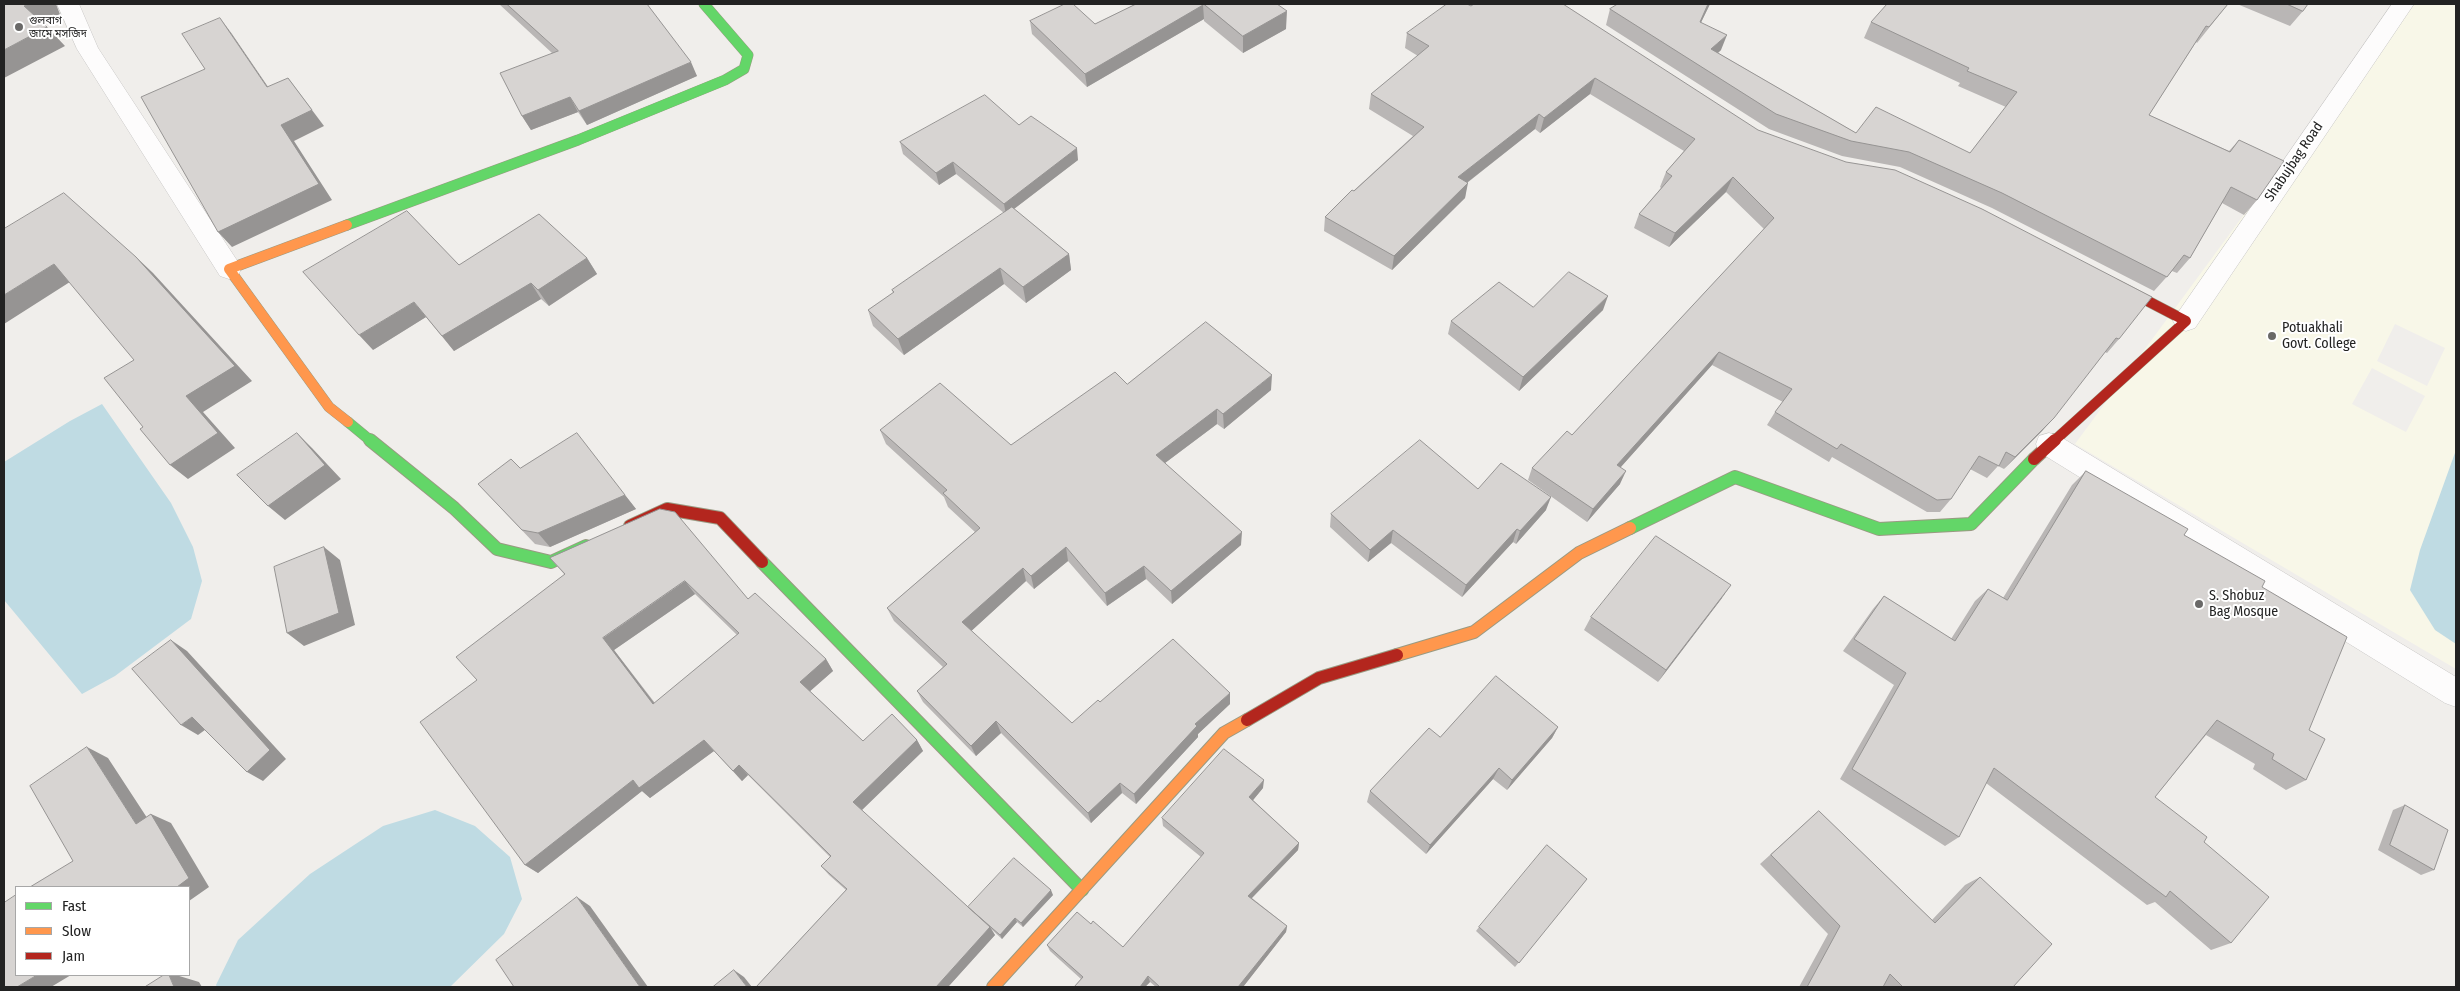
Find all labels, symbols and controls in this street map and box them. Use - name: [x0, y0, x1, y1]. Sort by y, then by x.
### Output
- place label: গুলবাগ জামে মসজিদ: [29, 14, 87, 40]
- marker: গুলবাগ জামে মসজিদ: [13, 21, 25, 33]
- street label: Shabujbag Road: [2261, 119, 2327, 205]
- place label: Potuakhali Govt. College: [2282, 320, 2356, 352]
- marker: Potuakhali Govt. College: [2266, 330, 2278, 342]
- place label: S. Shobuz Bag Mosque: [2209, 588, 2278, 620]
- marker: S. Shobuz Bag Mosque: [2193, 598, 2205, 610]
- legend: [15, 886, 190, 976]
- text: Fast: [62, 897, 86, 915]
- text: Slow: [62, 922, 91, 940]
- text: Jam: [62, 947, 85, 965]

